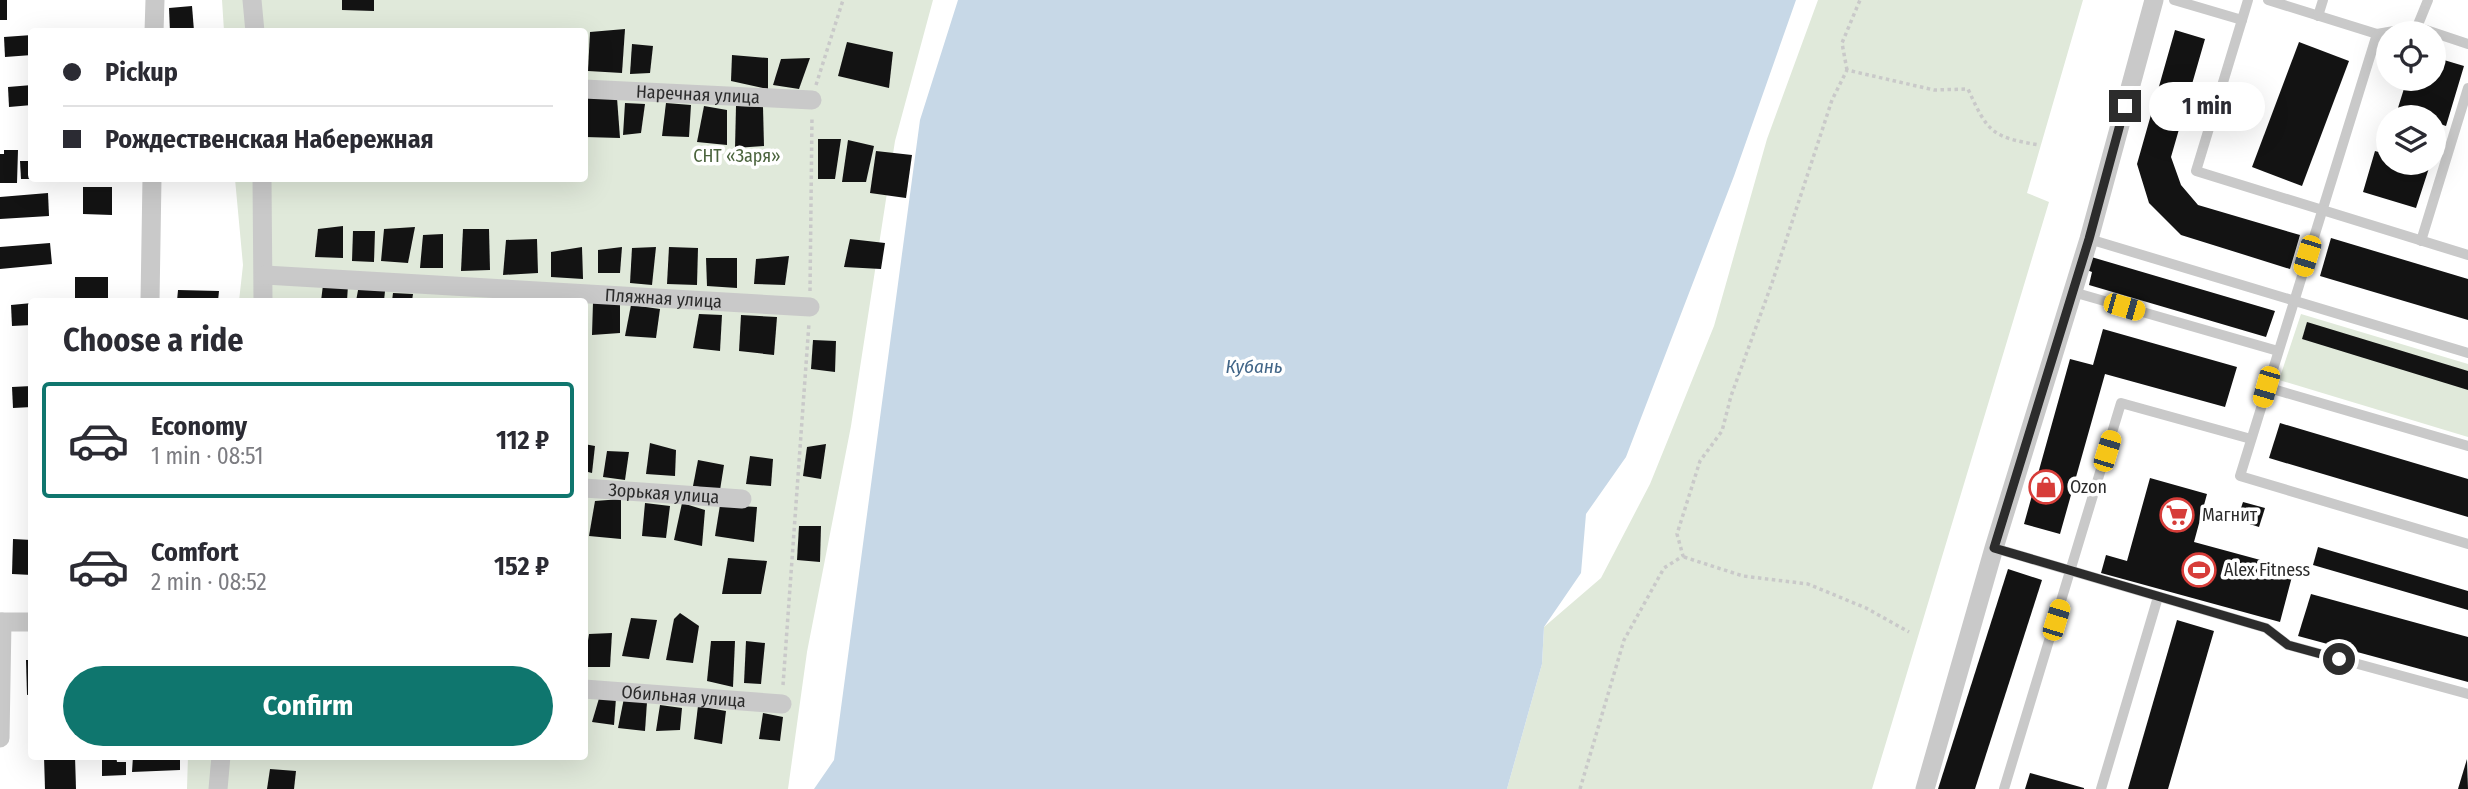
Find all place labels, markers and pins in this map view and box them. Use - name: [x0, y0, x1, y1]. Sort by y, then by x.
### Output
- shop icon: Ozon: [2027, 468, 2065, 506]
- place label: Ozon: [2070, 476, 2107, 498]
- supermarket icon: Магнит: [2158, 496, 2196, 534]
- place label: Магнит: [2202, 504, 2258, 526]
- sports icon: Alex Fitness: [2180, 551, 2218, 589]
- place label: Alex Fitness: [2224, 559, 2311, 581]

